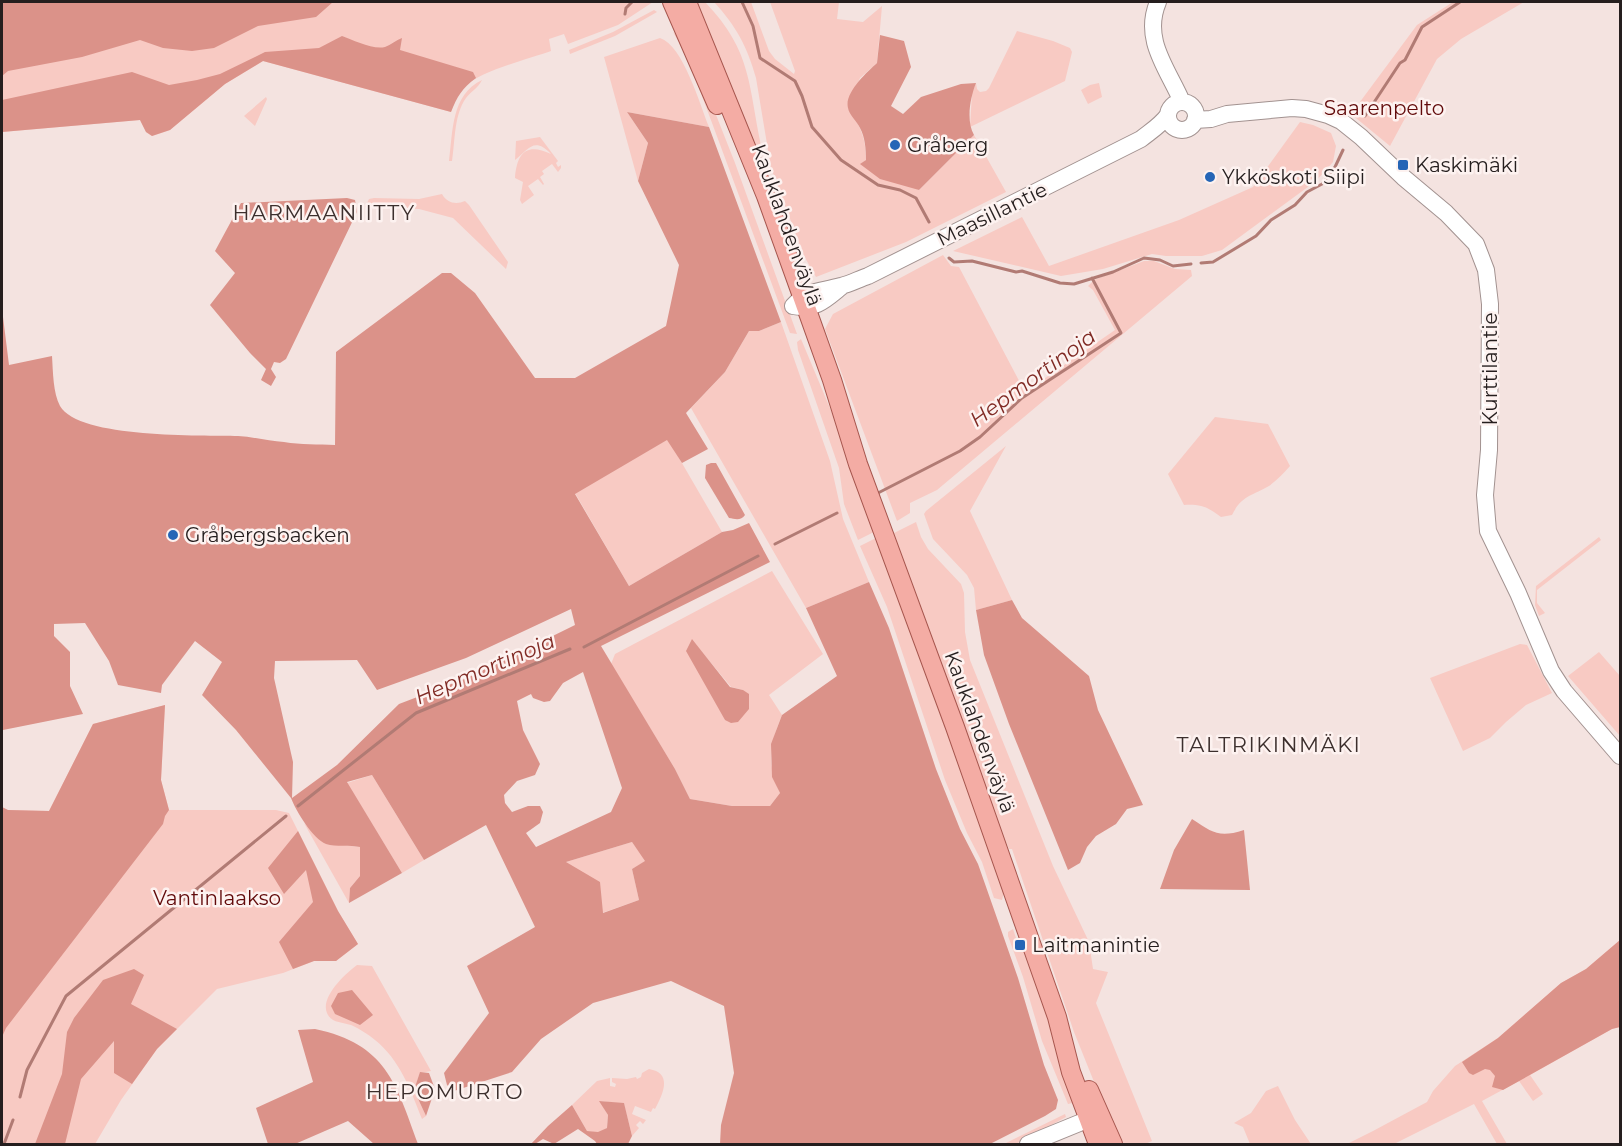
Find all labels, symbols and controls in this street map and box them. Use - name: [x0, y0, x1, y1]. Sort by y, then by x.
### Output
- park label: Saarenpelto: [1324, 96, 1444, 120]
- place label: Gråberg: [907, 133, 989, 157]
- marker: Gråberg: [888, 138, 902, 152]
- street label: Kauklahdenväylä: [747, 141, 827, 309]
- place label: Kaskimäki: [1415, 153, 1518, 177]
- marker: Kaskimäki: [1396, 158, 1410, 172]
- place label: Ykköskoti Siipi: [1222, 165, 1365, 189]
- marker: Ykköskoti Siipi: [1203, 170, 1217, 184]
- street label: Maasillantie: [933, 177, 1051, 251]
- district label: HARMAANIITTY: [233, 200, 415, 225]
- street label: Kurttilantie: [1478, 312, 1502, 426]
- water label: Hepmortinoja: [965, 324, 1101, 432]
- place label: Gråbergsbacken: [185, 523, 350, 547]
- marker: Gråbergsbacken: [166, 528, 180, 542]
- water label: Hepmortinoja: [411, 628, 559, 709]
- street label: Kauklahdenväylä: [940, 648, 1020, 816]
- district label: TALTRIKINMÄKI: [1177, 732, 1361, 757]
- park label: Vantinlaakso: [153, 886, 281, 910]
- place label: Laitmanintie: [1032, 933, 1160, 957]
- marker: Laitmanintie: [1013, 938, 1027, 952]
- district label: HEPOMURTO: [366, 1079, 524, 1104]

